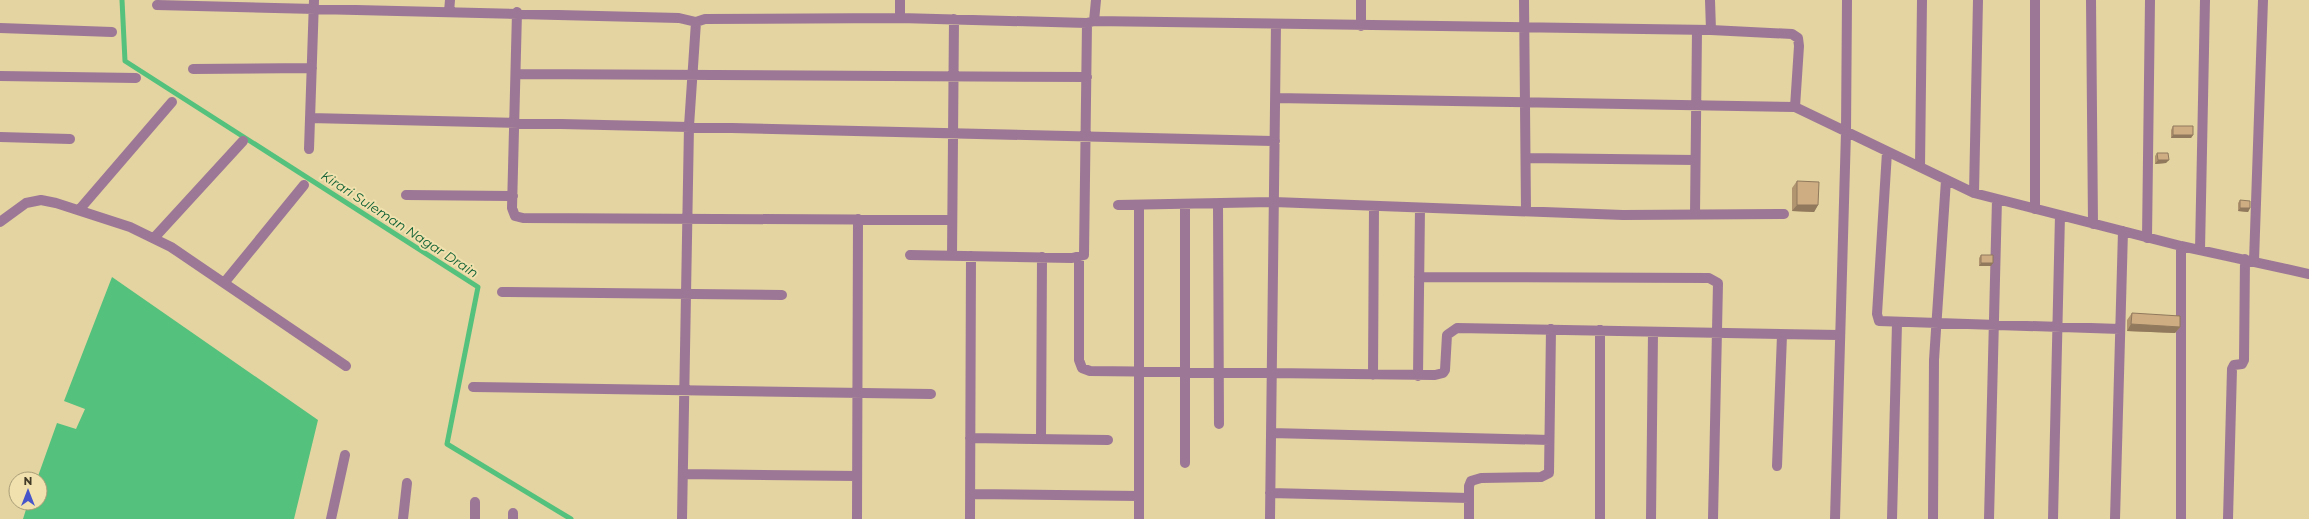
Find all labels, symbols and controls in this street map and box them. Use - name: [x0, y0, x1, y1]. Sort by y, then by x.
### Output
- water label: Kirari Suleman Nagar Drain: [318, 167, 482, 281]
- north arrow: [8, 471, 48, 511]
- text: N: [24, 474, 32, 488]

